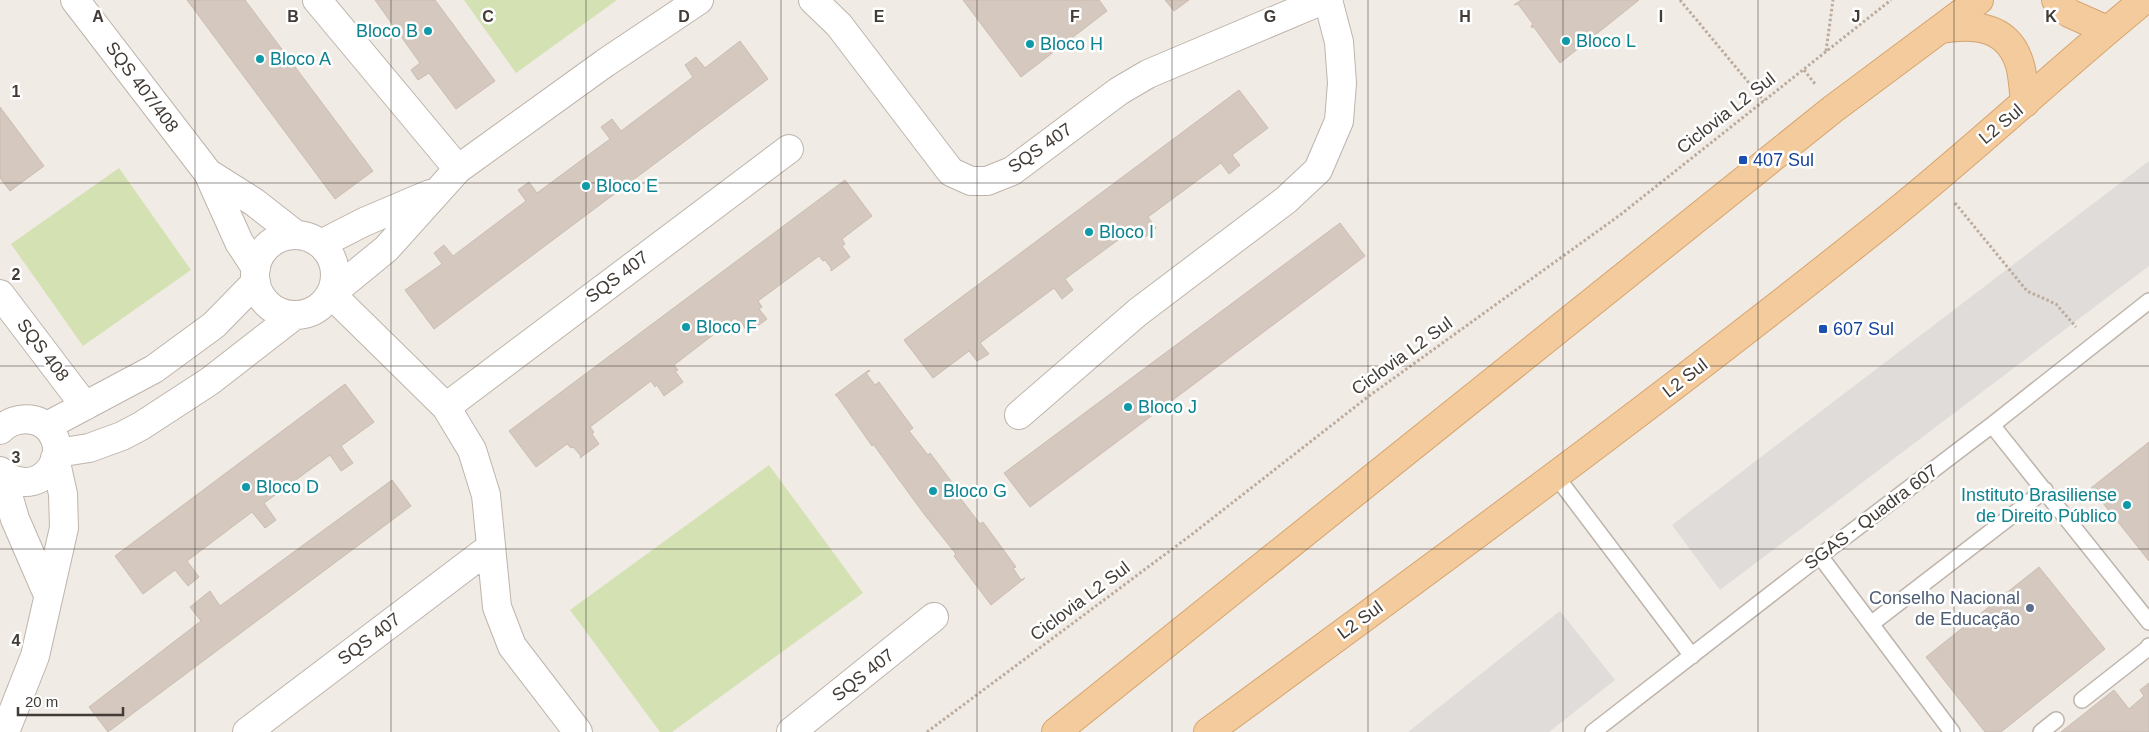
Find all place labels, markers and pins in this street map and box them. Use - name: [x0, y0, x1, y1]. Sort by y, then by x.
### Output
- place label: Bloco B: [356, 21, 418, 41]
- marker: Bloco B: [422, 25, 434, 37]
- place label: Bloco L: [1576, 31, 1636, 51]
- place label: Bloco H: [1040, 34, 1103, 54]
- marker: Bloco L: [1560, 35, 1572, 47]
- marker: Bloco H: [1024, 38, 1036, 50]
- place label: Bloco A: [270, 49, 331, 69]
- marker: Bloco A: [254, 53, 266, 65]
- place label: 407 Sul: [1753, 150, 1814, 170]
- marker: 407 Sul: [1737, 154, 1749, 166]
- place label: Bloco E: [596, 176, 658, 196]
- marker: Bloco E: [580, 180, 592, 192]
- place label: Bloco I: [1099, 222, 1154, 242]
- marker: Bloco I: [1083, 226, 1095, 238]
- place label: Bloco F: [696, 317, 757, 337]
- place label: 607 Sul: [1833, 319, 1894, 339]
- marker: Bloco F: [680, 321, 692, 333]
- marker: 607 Sul: [1817, 323, 1829, 335]
- place label: Bloco J: [1138, 397, 1197, 417]
- marker: Bloco J: [1122, 401, 1134, 413]
- place label: Bloco D: [256, 477, 319, 497]
- marker: Bloco D: [240, 481, 252, 493]
- place label: Bloco G: [943, 481, 1007, 501]
- marker: Bloco G: [927, 485, 939, 497]
- place label: Instituto Brasiliense de Direito Público: [1961, 485, 2117, 526]
- marker: Instituto Brasiliense de Direito Público: [2121, 499, 2133, 511]
- place label: Conselho Nacional de Educação: [1869, 588, 2020, 629]
- marker: Conselho Nacional de Educação: [2024, 602, 2036, 614]

